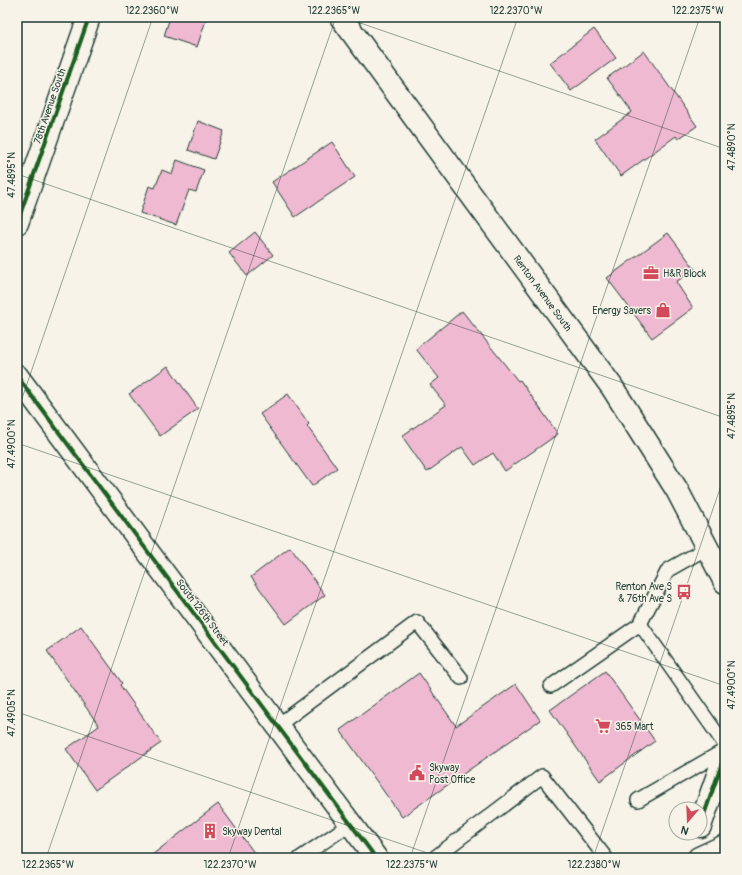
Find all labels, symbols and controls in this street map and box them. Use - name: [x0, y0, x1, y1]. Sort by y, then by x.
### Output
- text: 122.2360°W: [125, 5, 179, 17]
- text: 122.2365°W: [308, 5, 361, 17]
- text: 122.2370°W: [489, 5, 543, 17]
- text: 122.2375°W: [672, 5, 724, 17]
- street label: 78th Avenue South: [31, 67, 69, 146]
- text: 47.4890°N: [726, 123, 738, 171]
- text: 47.4895°N: [6, 152, 18, 198]
- street label: Renton Avenue South: [511, 253, 574, 334]
- office icon: H&R Block: [642, 264, 660, 282]
- place label: H&R Block: [663, 268, 707, 280]
- shop icon: Energy Savers: [654, 301, 672, 319]
- place label: Energy Savers: [592, 305, 652, 317]
- text: 47.4895°N: [726, 393, 738, 439]
- text: 47.4900°N: [6, 419, 18, 469]
- street label: South 126th Street: [173, 577, 232, 649]
- place label: Renton Ave S & 76th Ave S: [615, 581, 672, 605]
- bus stop icon: Renton Ave S & 76th Ave S: [675, 583, 693, 601]
- text: 47.4900°N: [726, 660, 738, 710]
- text: 47.4905°N: [6, 689, 18, 737]
- supermarket icon: 365 Mart: [594, 717, 612, 735]
- place label: 365 Mart: [615, 721, 654, 733]
- place label: Skyway Post Office: [429, 762, 475, 786]
- public building icon: Skyway Post Office: [408, 764, 426, 782]
- north arrow: [668, 801, 708, 841]
- building icon: Skyway Dental: [201, 822, 219, 840]
- text: N: [679, 822, 691, 837]
- place label: Skyway Dental: [222, 826, 282, 838]
- text: 122.2365°W: [22, 859, 75, 871]
- text: 122.2370°W: [203, 859, 257, 871]
- text: 122.2375°W: [386, 859, 438, 871]
- text: 122.2380°W: [568, 859, 621, 871]

